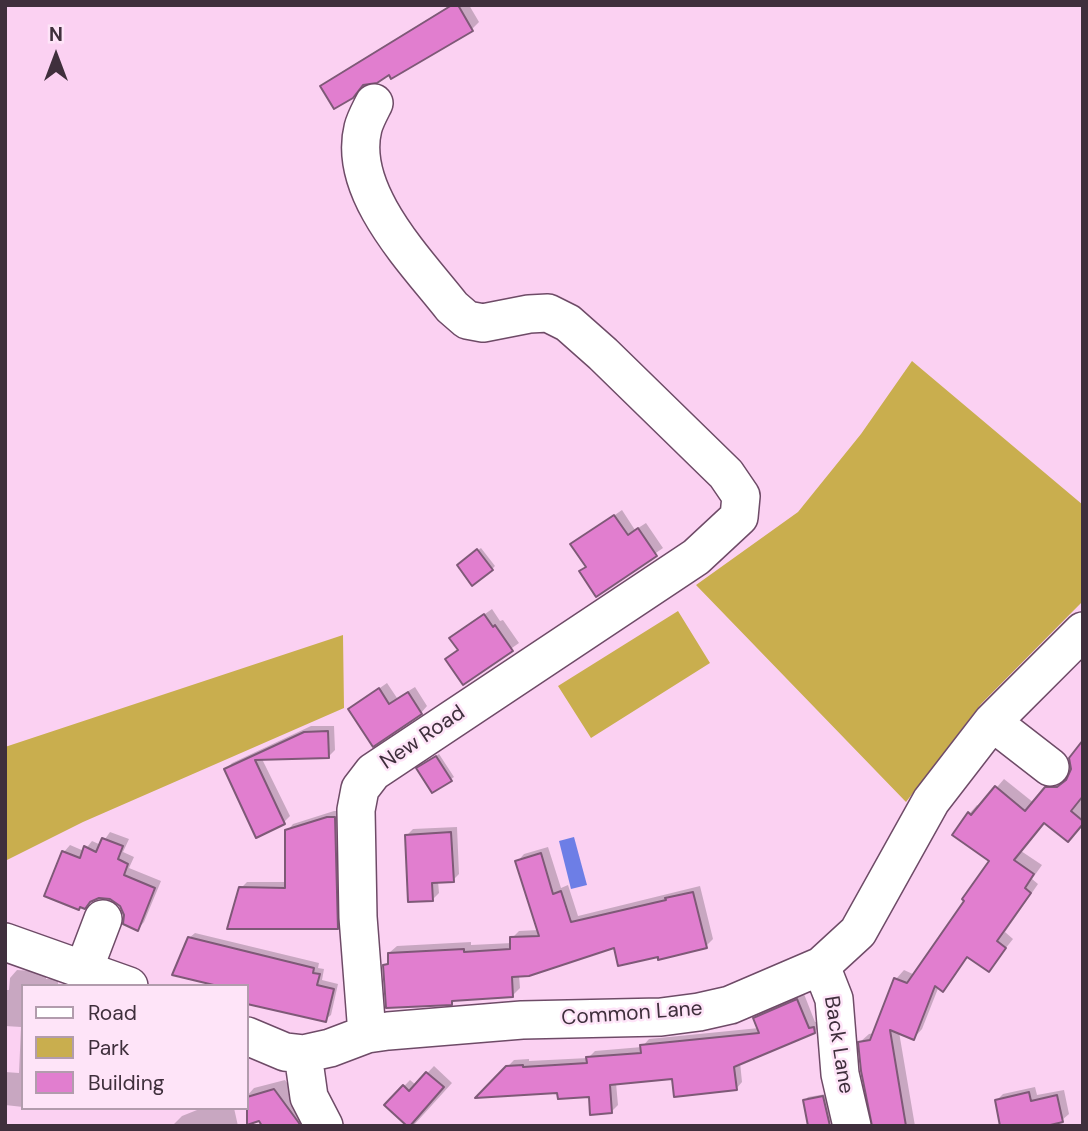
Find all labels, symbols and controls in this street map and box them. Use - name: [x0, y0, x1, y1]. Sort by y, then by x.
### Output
- north arrow: [21, 21, 91, 91]
- text: N: [49, 22, 63, 47]
- street label: New Road: [376, 701, 470, 775]
- legend: [21, 984, 248, 1110]
- street label: Back Lane: [818, 994, 858, 1096]
- street label: Common Lane: [561, 996, 703, 1032]
- text: Road: [88, 999, 137, 1027]
- text: Park: [88, 1034, 129, 1062]
- text: Building: [88, 1069, 164, 1097]

